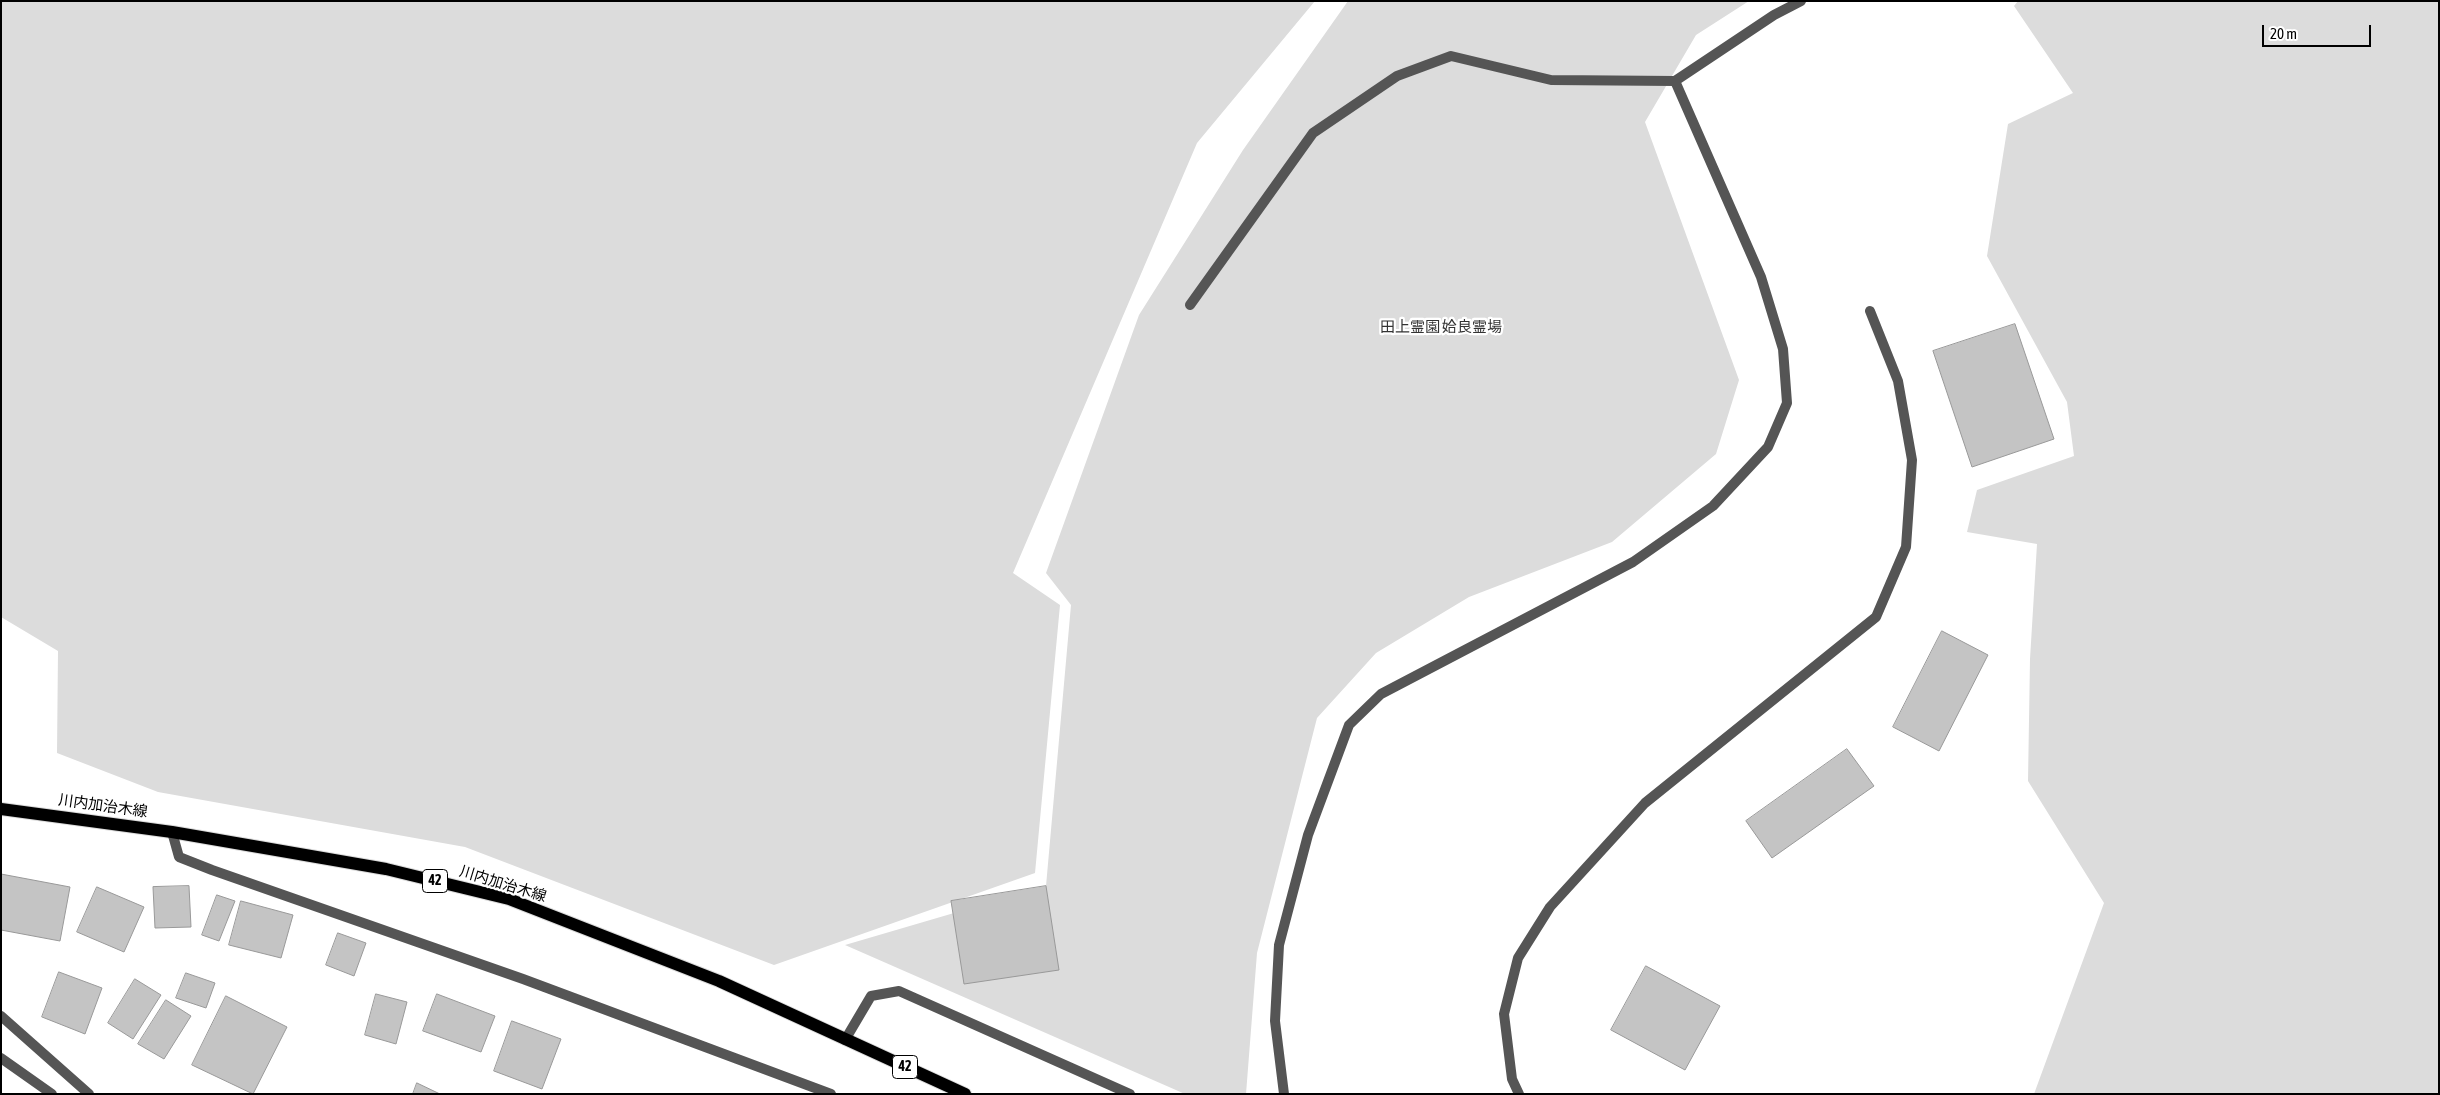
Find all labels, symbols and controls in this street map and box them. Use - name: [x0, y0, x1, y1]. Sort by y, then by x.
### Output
- scale bar: [2265, 15, 2374, 47]
- text: 20 m: [2270, 25, 2297, 42]
- park label: 田上霊園 姶良霊場: [1380, 318, 1502, 336]
- street label: 川内加治木線: [57, 791, 149, 821]
- street label: 川内加治木線: [457, 862, 549, 906]
- road number: 42: [422, 869, 448, 892]
- road number: 42: [892, 1056, 918, 1078]

